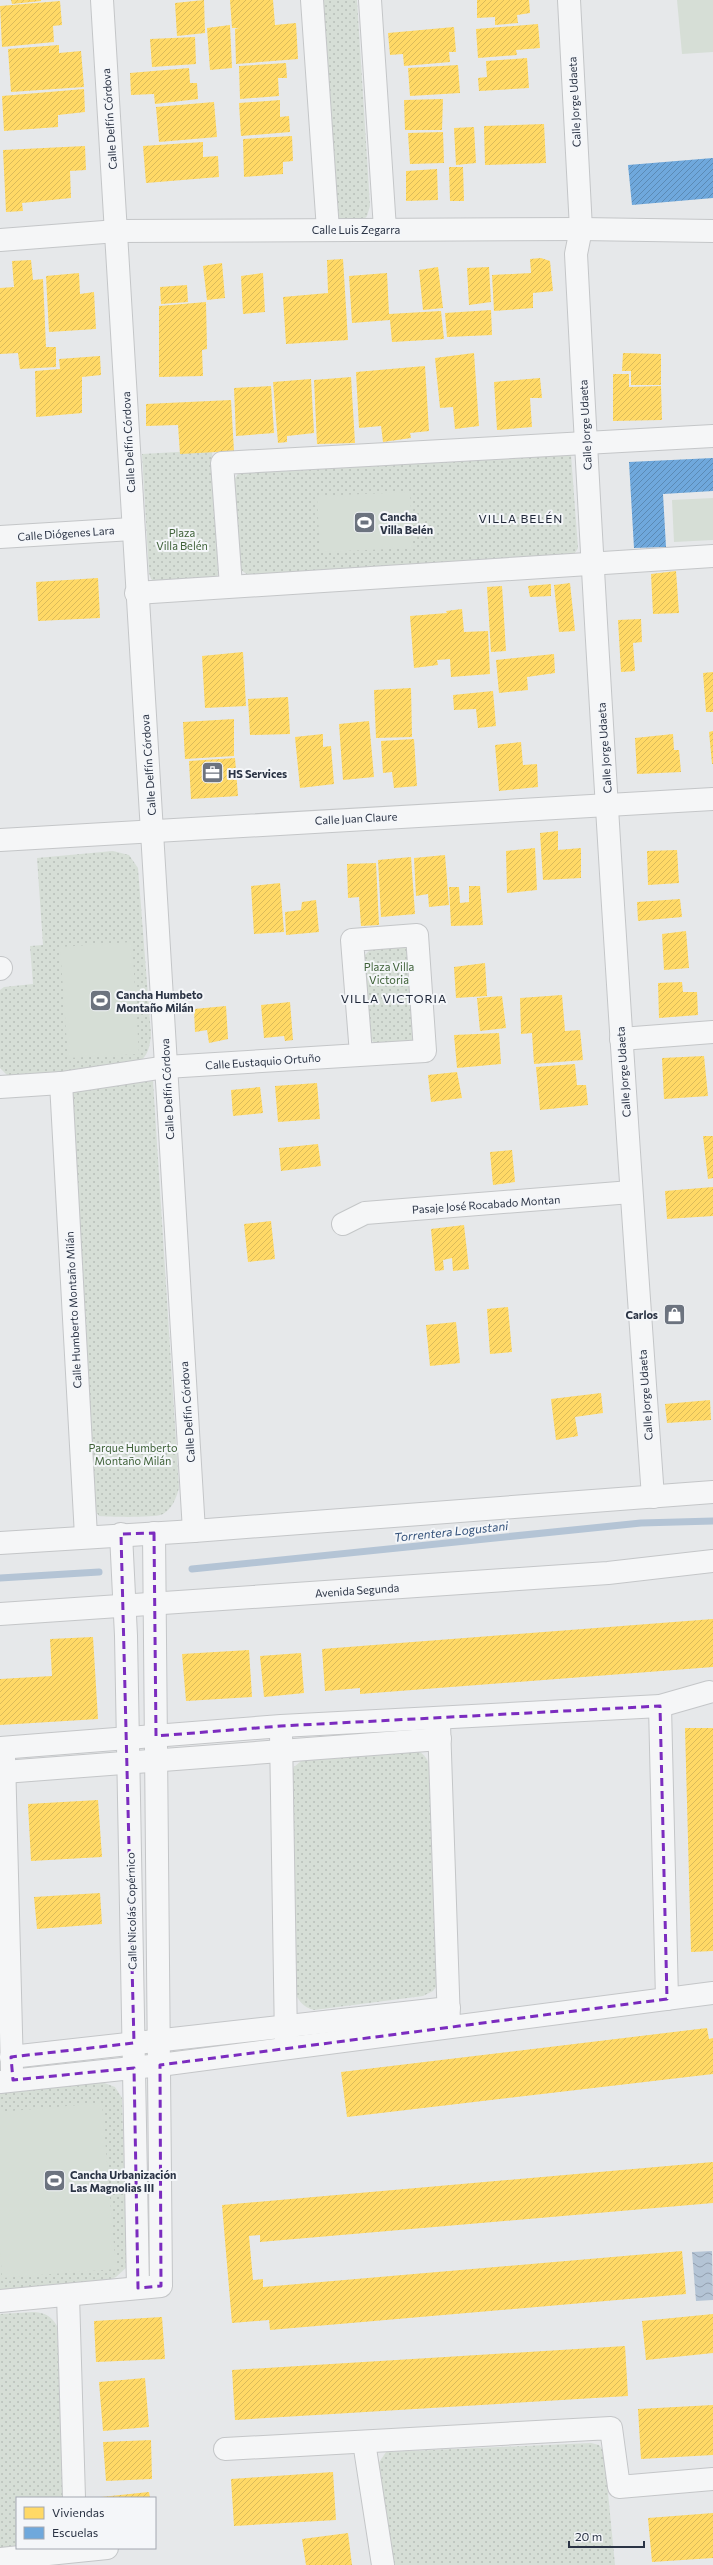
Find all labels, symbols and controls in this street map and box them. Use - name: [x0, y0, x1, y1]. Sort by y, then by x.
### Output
- street label: Calle Jorge Udaeta: [565, 56, 584, 148]
- street label: Calle Delfín Córdova: [99, 68, 119, 170]
- street label: Calle Luis Zegarra: [312, 223, 400, 236]
- street label: Calle Jorge Udaeta: [576, 379, 595, 471]
- street label: Calle Delfín Córdova: [119, 391, 137, 493]
- sports icon: Cancha Villa Belén: [352, 509, 378, 535]
- place label: Cancha Villa Belén: [380, 510, 433, 536]
- district label: VILLA BELÉN: [479, 511, 563, 525]
- street label: Calle Diógenes Lara: [17, 523, 115, 543]
- park label: Plaza Villa Belén: [156, 526, 208, 552]
- street label: Calle Jorge Udaeta: [594, 702, 615, 794]
- street label: Calle Delfín Córdova: [138, 714, 158, 816]
- office icon: HS Services: [199, 760, 225, 786]
- place label: HS Services: [228, 767, 287, 780]
- street label: Calle Juan Claure: [314, 809, 398, 828]
- park label: Plaza Villa Victoria: [364, 960, 414, 986]
- sports icon: Cancha Humbeto Montaño Milán: [87, 987, 113, 1013]
- place label: Cancha Humbeto Montaño Milán: [116, 988, 203, 1014]
- district label: VILLA VICTORIA: [341, 991, 447, 1005]
- street label: Calle Jorge Udaeta: [613, 1026, 634, 1118]
- street label: Calle Delfín Córdova: [158, 1038, 176, 1140]
- street label: Calle Eustaquio Ortuño: [205, 1050, 322, 1072]
- street label: Pasaje José Rocabado Montan: [411, 1192, 561, 1217]
- street label: Calle Humberto Montaño Milán: [62, 1231, 84, 1389]
- shop icon: Carlos: [661, 1301, 687, 1327]
- place label: Carlos: [626, 1308, 658, 1321]
- street label: Calle Jorge Udaeta: [635, 1349, 656, 1441]
- street label: Calle Delfín Córdova: [177, 1361, 197, 1463]
- park label: Parque Humberto Montaño Milán: [88, 1441, 178, 1467]
- water label: Torrentera Logustani: [393, 1518, 510, 1544]
- street label: Avenida Segunda: [314, 1581, 400, 1599]
- street label: Calle Nicolás Copérnico: [123, 1852, 139, 1970]
- sports icon: Cancha Urbanización Las Magnolias III: [41, 2167, 67, 2193]
- place label: Cancha Urbanización Las Magnolias III: [70, 2168, 176, 2194]
- legend: [16, 2497, 156, 2549]
- text: Viviendas: [52, 2505, 104, 2519]
- scale bar: [569, 2523, 644, 2549]
- text: Escuelas: [52, 2525, 98, 2539]
- text: 20 m: [575, 2529, 602, 2543]

